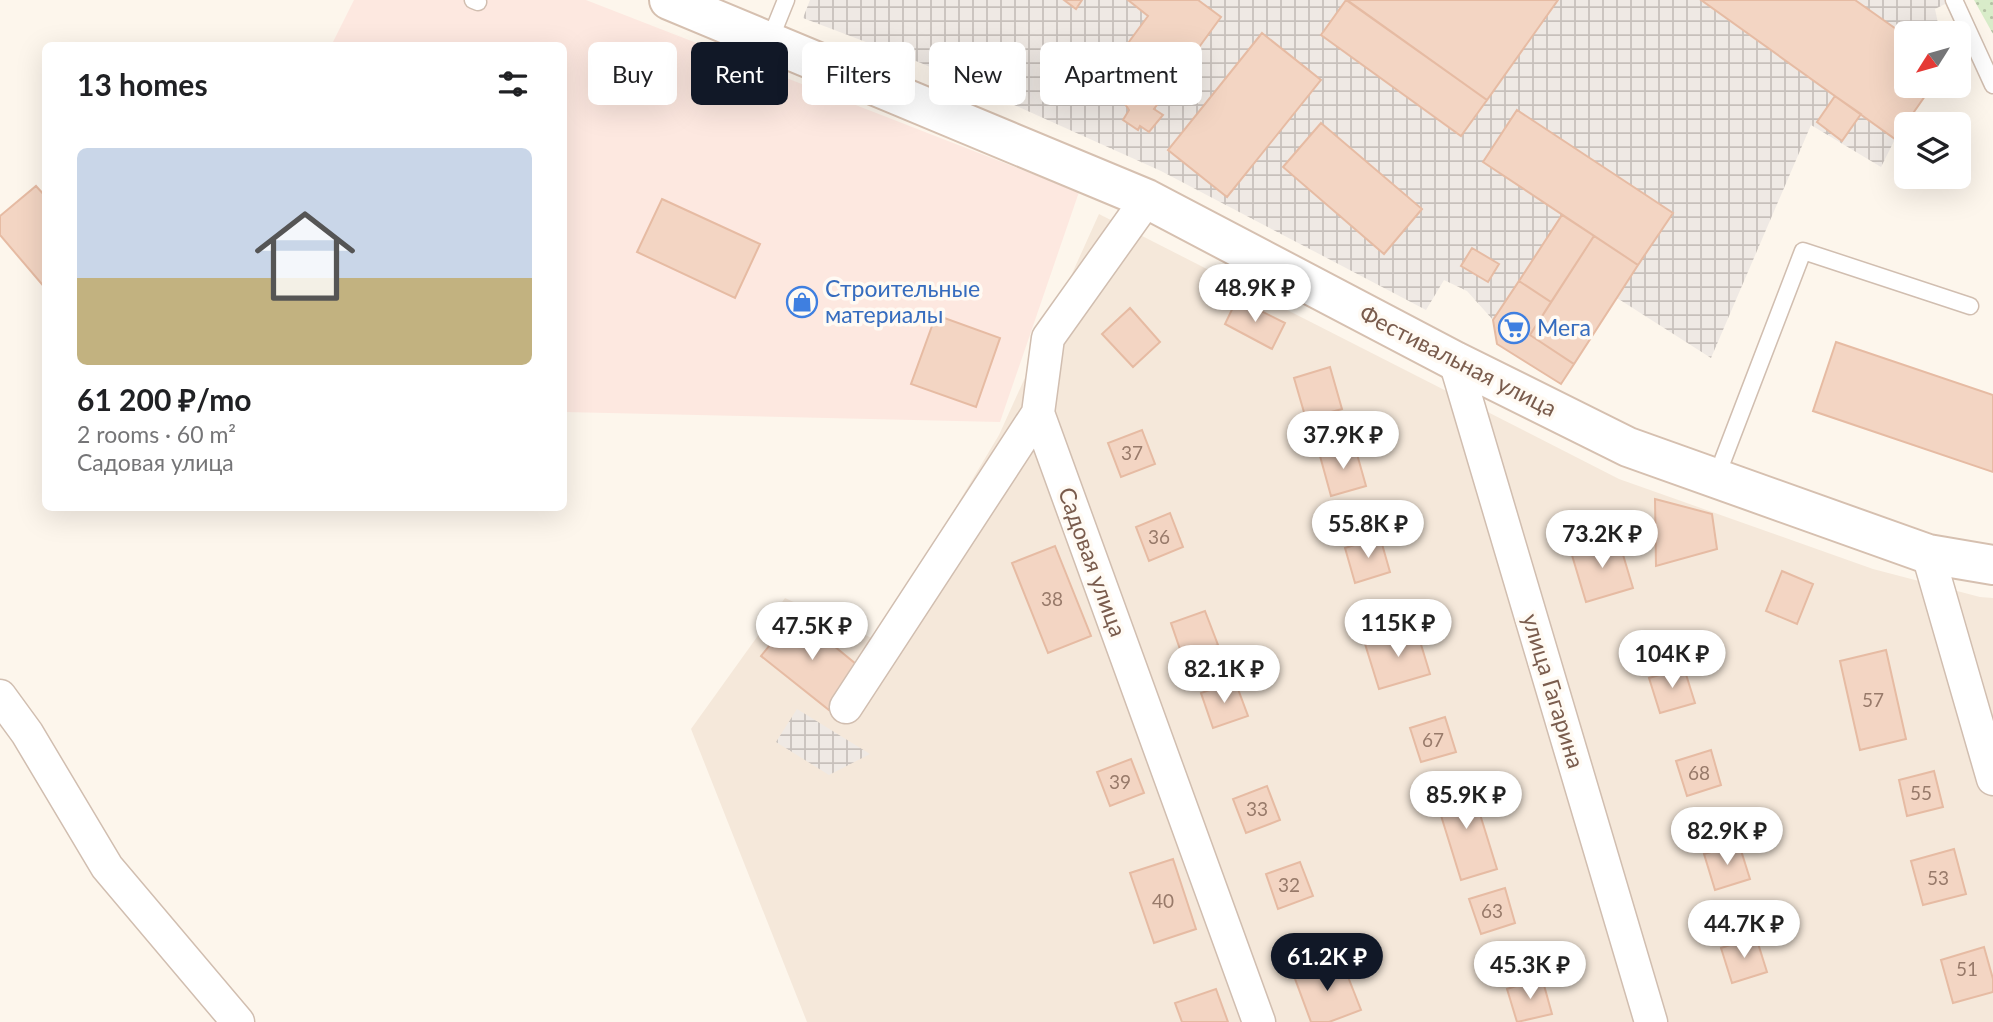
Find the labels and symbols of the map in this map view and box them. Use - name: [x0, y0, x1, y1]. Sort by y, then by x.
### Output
- north arrow: [1894, 21, 1970, 98]
- pin: 48.9K ₽: [1190, 264, 1320, 324]
- place label: Строительные материалы: [825, 274, 980, 328]
- shop icon: Строительные материалы: [785, 285, 819, 319]
- street label: Фестивальная улица: [1355, 298, 1562, 422]
- supermarket icon: Мега: [1497, 311, 1531, 345]
- place label: Мега: [1537, 313, 1591, 341]
- pin: 37.9K ₽: [1278, 412, 1408, 471]
- house number: 37: [1121, 441, 1143, 464]
- street label: Садовая улица: [1053, 483, 1133, 640]
- pin: 55.8K ₽: [1303, 500, 1433, 560]
- pin: 73.2K ₽: [1537, 510, 1667, 570]
- house number: 36: [1148, 525, 1170, 548]
- house number: 38: [1041, 587, 1063, 610]
- pin: 115K ₽: [1341, 600, 1455, 659]
- pin: 47.5K ₽: [747, 602, 877, 662]
- street label: улица Гагарина: [1517, 610, 1591, 771]
- pin: 104K ₽: [1615, 630, 1729, 690]
- pin: 82.1K ₽: [1159, 646, 1289, 705]
- house number: 57: [1862, 688, 1884, 711]
- house number: 67: [1422, 728, 1444, 751]
- house number: 68: [1688, 761, 1710, 784]
- house number: 39: [1109, 770, 1131, 793]
- pin: 85.9K ₽: [1401, 772, 1531, 831]
- house number: 55: [1910, 781, 1932, 804]
- house number: 33: [1246, 797, 1268, 820]
- pin: 82.9K ₽: [1662, 808, 1792, 867]
- house number: 53: [1927, 866, 1949, 889]
- house number: 32: [1278, 873, 1300, 896]
- house number: 40: [1152, 889, 1174, 912]
- house number: 63: [1481, 899, 1503, 922]
- pin: 44.7K ₽: [1679, 900, 1809, 960]
- pin: 61.2K ₽: [1262, 934, 1392, 993]
- pin: 45.3K ₽: [1465, 942, 1595, 1001]
- house number: 51: [1956, 957, 1978, 980]

